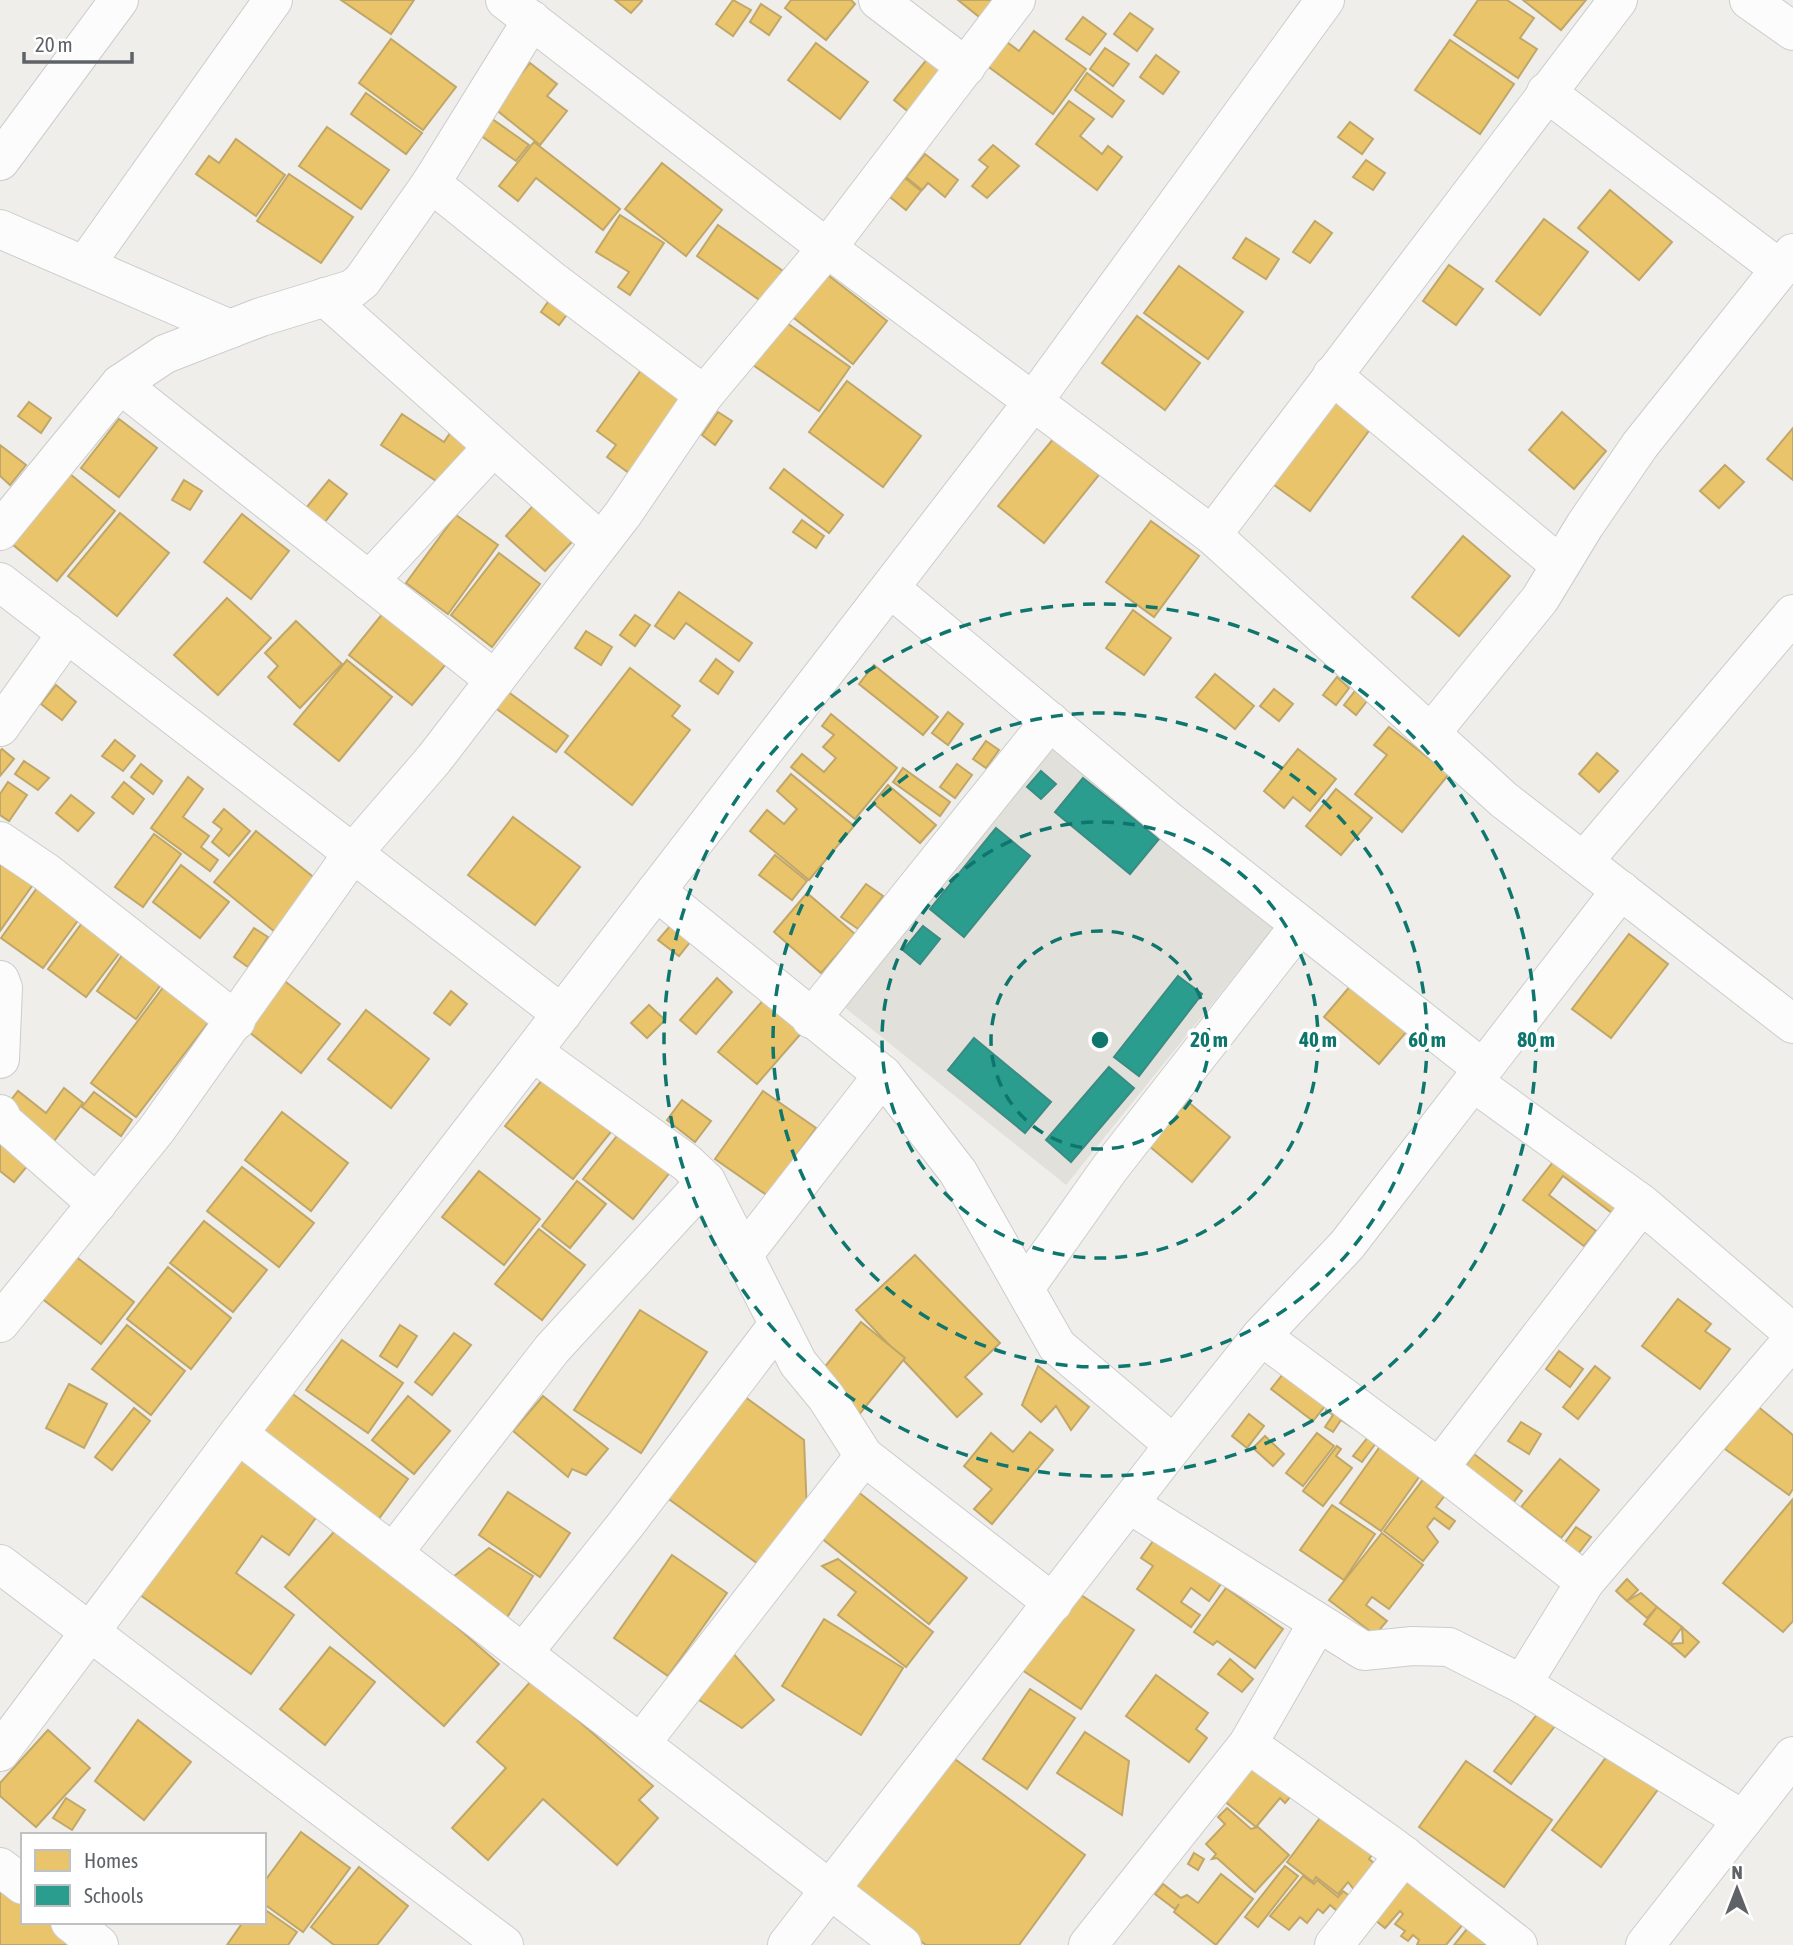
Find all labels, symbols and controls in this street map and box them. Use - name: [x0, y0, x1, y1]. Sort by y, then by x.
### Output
- scale bar: [24, 21, 133, 65]
- text: 20 m: [35, 32, 73, 56]
- text: 20 m: [1190, 1027, 1228, 1051]
- text: 40 m: [1298, 1027, 1337, 1051]
- text: 60 m: [1408, 1027, 1446, 1051]
- text: 80 m: [1517, 1027, 1555, 1051]
- centre of rings: [1088, 1028, 1112, 1052]
- legend: [21, 1833, 266, 1924]
- text: Homes: [84, 1848, 138, 1872]
- north arrow: [1702, 1854, 1772, 1924]
- text: N: [1731, 1861, 1743, 1883]
- text: Schools: [84, 1883, 144, 1907]

